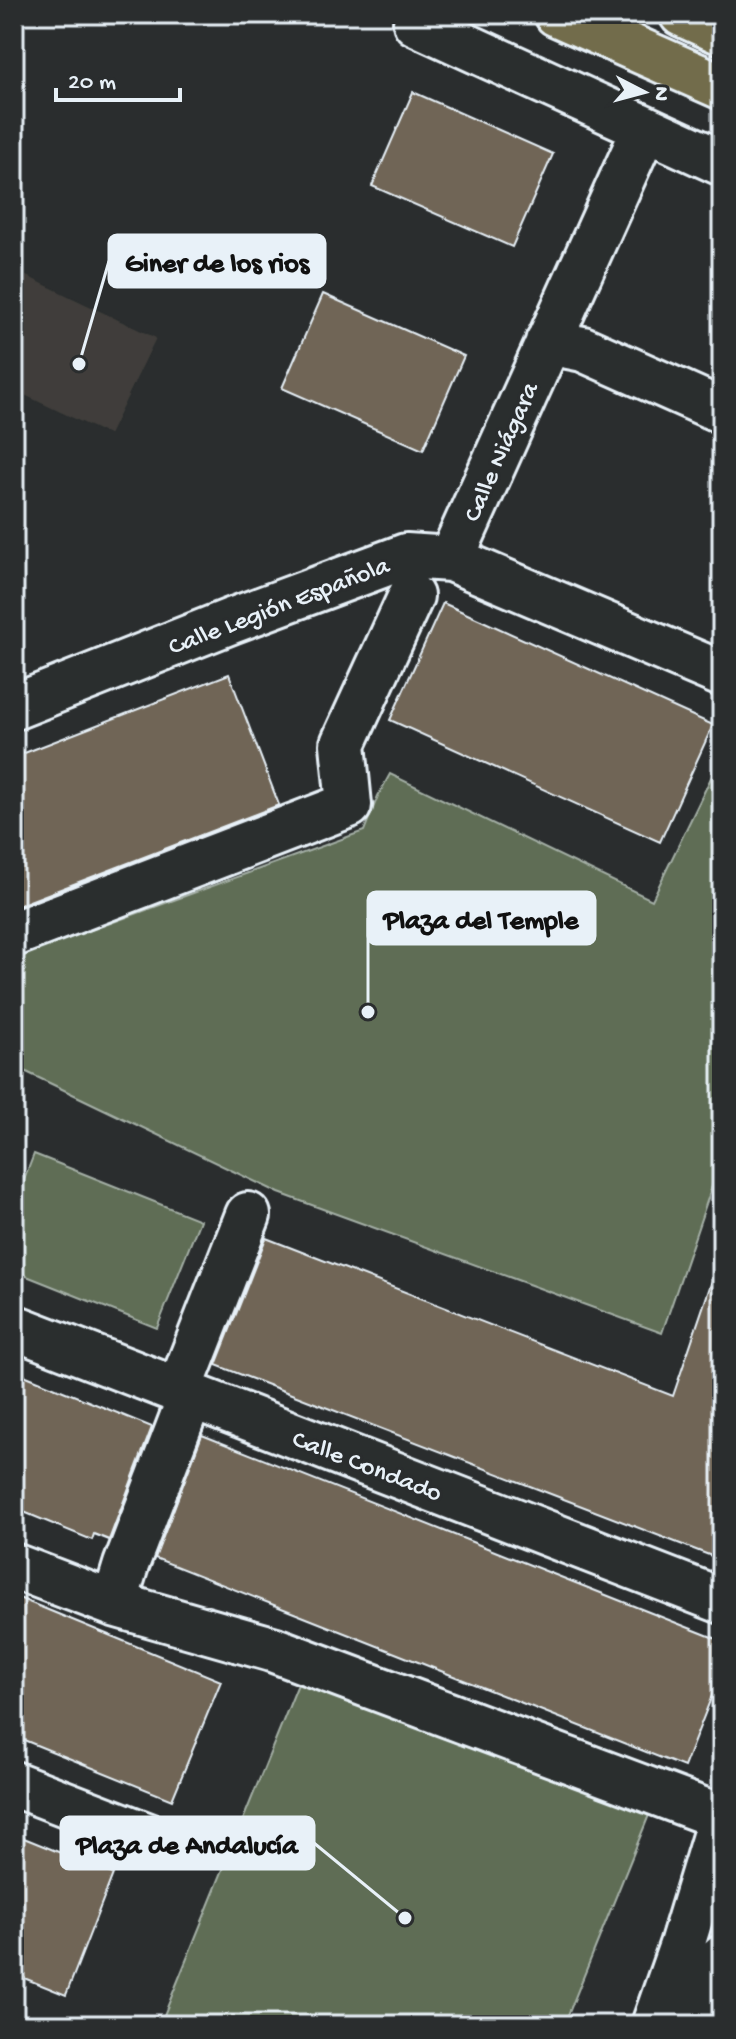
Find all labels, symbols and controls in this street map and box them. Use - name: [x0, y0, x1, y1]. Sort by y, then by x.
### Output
- scale bar: [56, 52, 180, 102]
- north arrow: [604, 52, 684, 132]
- text: 20 m: [68, 69, 116, 98]
- text: N: [646, 85, 674, 102]
- callout: Giner de los rios: [109, 235, 325, 287]
- text: Giner de los rios: [125, 249, 311, 282]
- street label: Calle Niágara: [459, 377, 548, 527]
- street label: Calle Legión Española: [165, 551, 396, 665]
- callout: Plaza del Temple: [368, 892, 595, 944]
- text: Plaza del Temple: [382, 906, 580, 939]
- street label: Calle Condado: [287, 1425, 446, 1511]
- callout: Plaza de Andalucía: [61, 1817, 314, 1869]
- text: Plaza de Andalucía: [74, 1831, 299, 1864]

